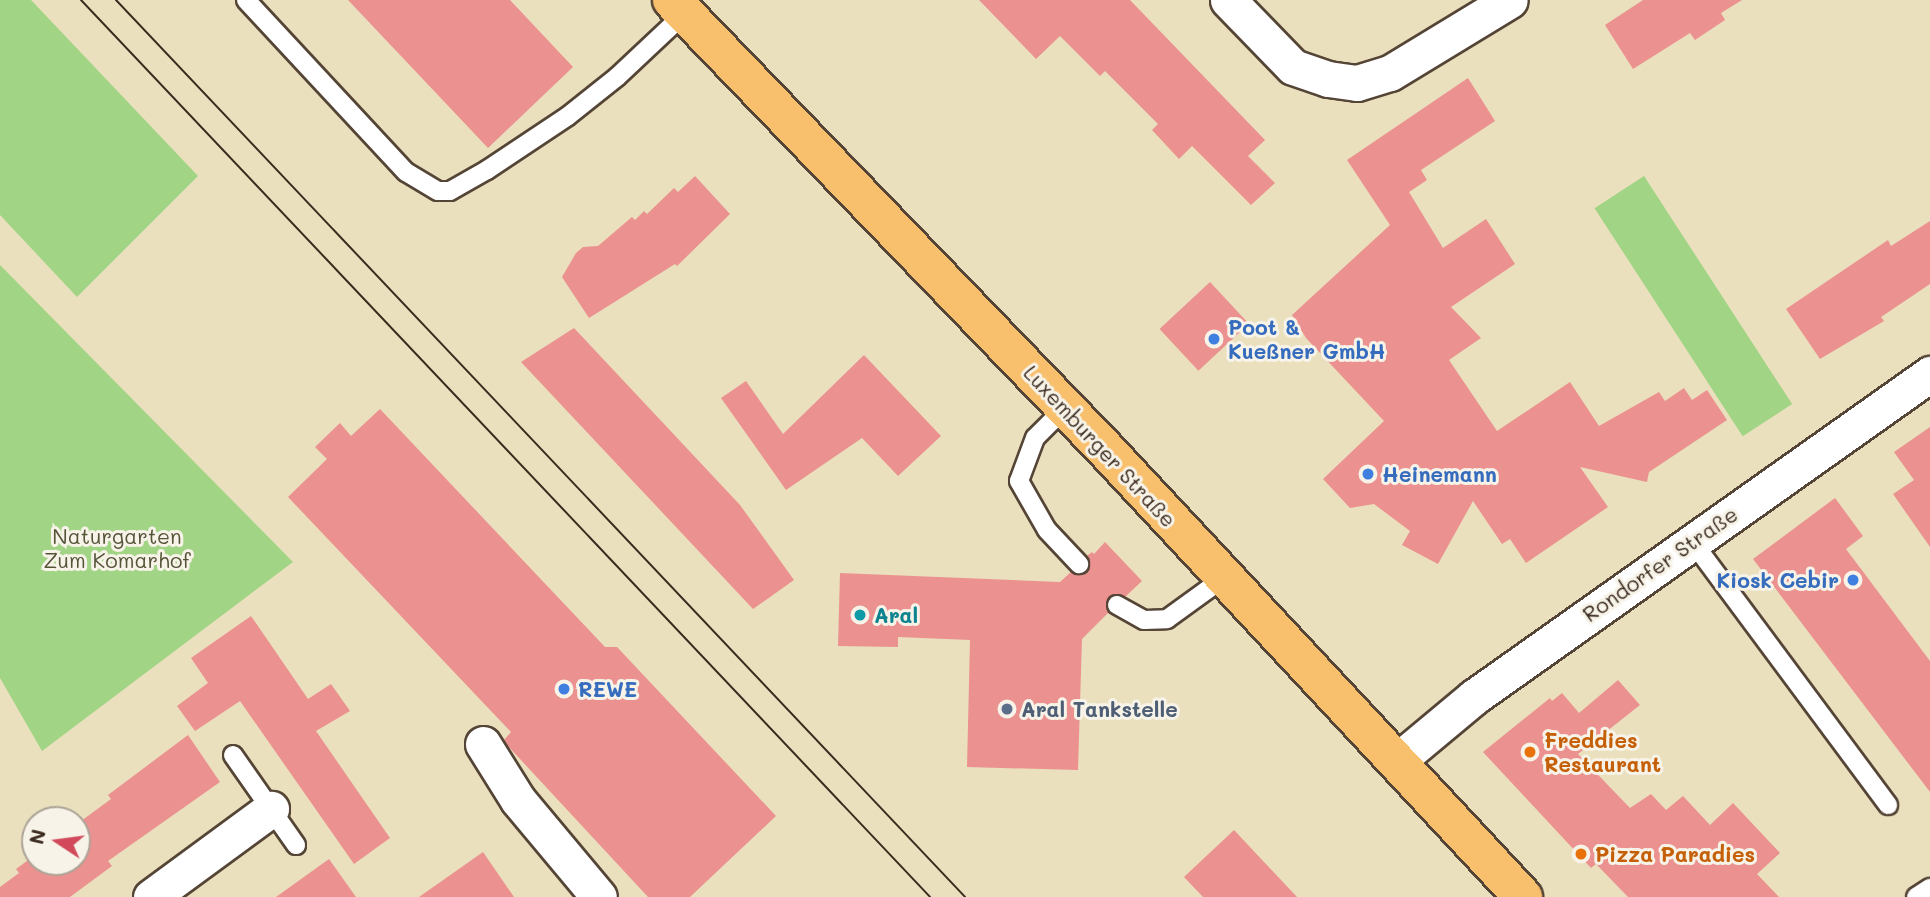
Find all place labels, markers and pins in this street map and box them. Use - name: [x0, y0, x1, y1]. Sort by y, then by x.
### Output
- place label: Poot & Kueßner GmbH: [1228, 314, 1386, 364]
- marker: Poot & Kueßner GmbH: [1206, 331, 1222, 347]
- place label: Heinemann: [1382, 461, 1497, 487]
- marker: Heinemann: [1360, 466, 1376, 482]
- place label: Kiosk Cebir: [1716, 567, 1839, 593]
- marker: Kiosk Cebir: [1845, 572, 1861, 588]
- place label: Aral: [874, 602, 918, 628]
- marker: Aral: [852, 607, 868, 623]
- place label: REWE: [578, 676, 637, 702]
- marker: REWE: [556, 681, 572, 697]
- place label: Aral Tankstelle: [1021, 696, 1178, 722]
- marker: Aral Tankstelle: [999, 701, 1015, 717]
- place label: Freddies Restaurant: [1544, 727, 1661, 777]
- marker: Freddies Restaurant: [1522, 744, 1538, 760]
- place label: Pizza Paradies: [1595, 841, 1755, 867]
- marker: Pizza Paradies: [1573, 846, 1589, 862]

